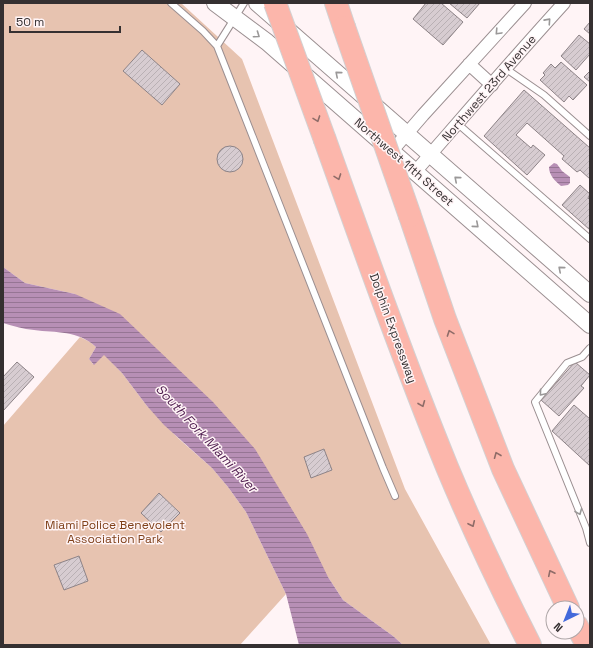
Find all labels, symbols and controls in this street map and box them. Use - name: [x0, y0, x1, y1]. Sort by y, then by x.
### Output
- scale bar: [10, 8, 120, 34]
- text: 50 m: [16, 14, 44, 30]
- one-way arrow: [543, 18, 550, 25]
- one-way arrow: [496, 27, 503, 35]
- one-way arrow: [253, 30, 260, 38]
- street label: Northwest 23rd Avenue: [438, 31, 540, 145]
- one-way arrow: [336, 72, 343, 79]
- street label: Northwest 11th Street: [351, 114, 457, 210]
- one-way arrow: [312, 115, 321, 122]
- one-way arrow: [334, 173, 342, 180]
- one-way arrow: [454, 176, 462, 183]
- one-way arrow: [471, 221, 478, 228]
- one-way arrow: [558, 266, 565, 273]
- street label: Dolphin Expressway: [366, 271, 420, 385]
- one-way arrow: [447, 330, 455, 337]
- water label: South Fork Miami River: [152, 381, 263, 498]
- one-way arrow: [540, 389, 547, 396]
- one-way arrow: [417, 400, 425, 407]
- one-way arrow: [494, 451, 502, 458]
- one-way arrow: [574, 507, 582, 515]
- park label: Miami Police Benevolent Association Park: [45, 517, 185, 547]
- one-way arrow: [467, 520, 475, 527]
- one-way arrow: [548, 570, 556, 577]
- north arrow: [545, 600, 585, 640]
- text: N: [551, 620, 566, 635]

